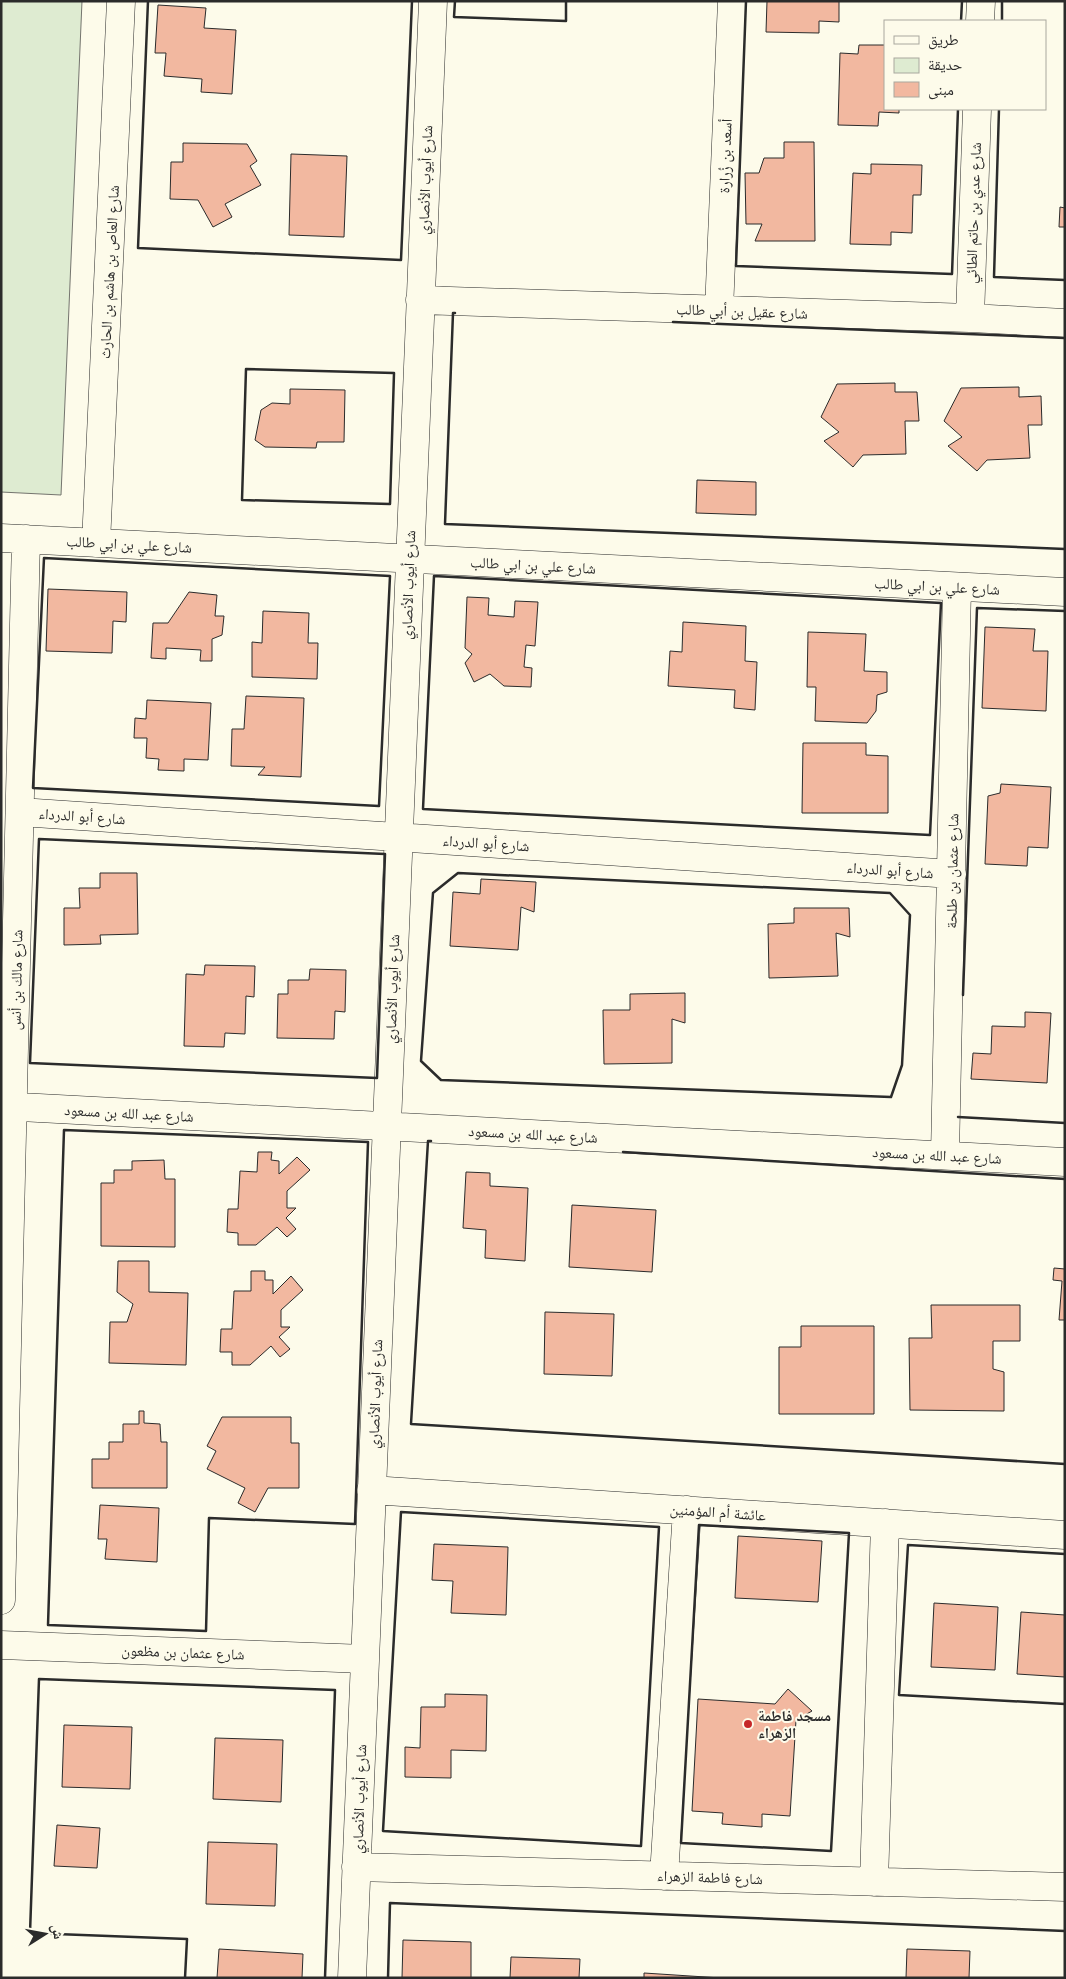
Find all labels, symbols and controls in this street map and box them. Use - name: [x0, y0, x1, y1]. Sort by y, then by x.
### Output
- legend: [884, 20, 1046, 110]
- text: طريق: [928, 30, 959, 50]
- text: حديقة: [928, 55, 963, 74]
- text: مبنى: [928, 80, 954, 100]
- street label: أسعد بن زُرارة: [714, 118, 737, 194]
- street label: شارع أيوب الأنصاري: [414, 125, 439, 235]
- street label: شارع عدي بن حاتم الطائي: [961, 142, 988, 284]
- street label: شارع العاص بن هاشم بن الحارث: [95, 184, 124, 360]
- street label: شارع عقيل بن أبي طالب: [676, 299, 808, 326]
- street label: شارع أيوب الأنصاري: [397, 530, 422, 640]
- street label: شارع علي بن ابي طالب: [66, 531, 192, 560]
- street label: شارع علي بن ابي طالب: [470, 552, 596, 581]
- street label: شارع علي بن ابي طالب: [874, 573, 1000, 602]
- street label: شارع أبو الدرداء: [38, 803, 126, 830]
- street label: شارع عثمان بن طلحة: [941, 813, 964, 929]
- street label: شارع أبو الدرداء: [442, 830, 530, 857]
- street label: شارع أبو الدرداء: [846, 857, 934, 884]
- street label: شارع مالك بن أنس: [6, 929, 27, 1031]
- street label: شارع أيوب الأنصاري: [381, 934, 406, 1044]
- street label: شارع عبد الله بن مسعود: [64, 1100, 194, 1127]
- street label: شارع عبد الله بن مسعود: [468, 1121, 598, 1148]
- street label: شارع عبد الله بن مسعود: [872, 1142, 1002, 1169]
- street label: شارع أيوب الأنصاري: [364, 1339, 389, 1449]
- street label: عائشة أم المؤمنين: [669, 1499, 767, 1526]
- street label: شارع عثمان بن مظعون: [121, 1640, 245, 1665]
- place label: مسجد فاطمة الزهراء: [758, 1706, 831, 1742]
- marker: مسجد فاطمة الزهراء: [742, 1718, 754, 1730]
- street label: شارع أيوب الأنصاري: [348, 1744, 373, 1854]
- street label: شارع فاطمة الزهراء: [657, 1866, 763, 1889]
- north arrow: [20, 1909, 70, 1959]
- text: ش: [48, 1923, 68, 1941]

